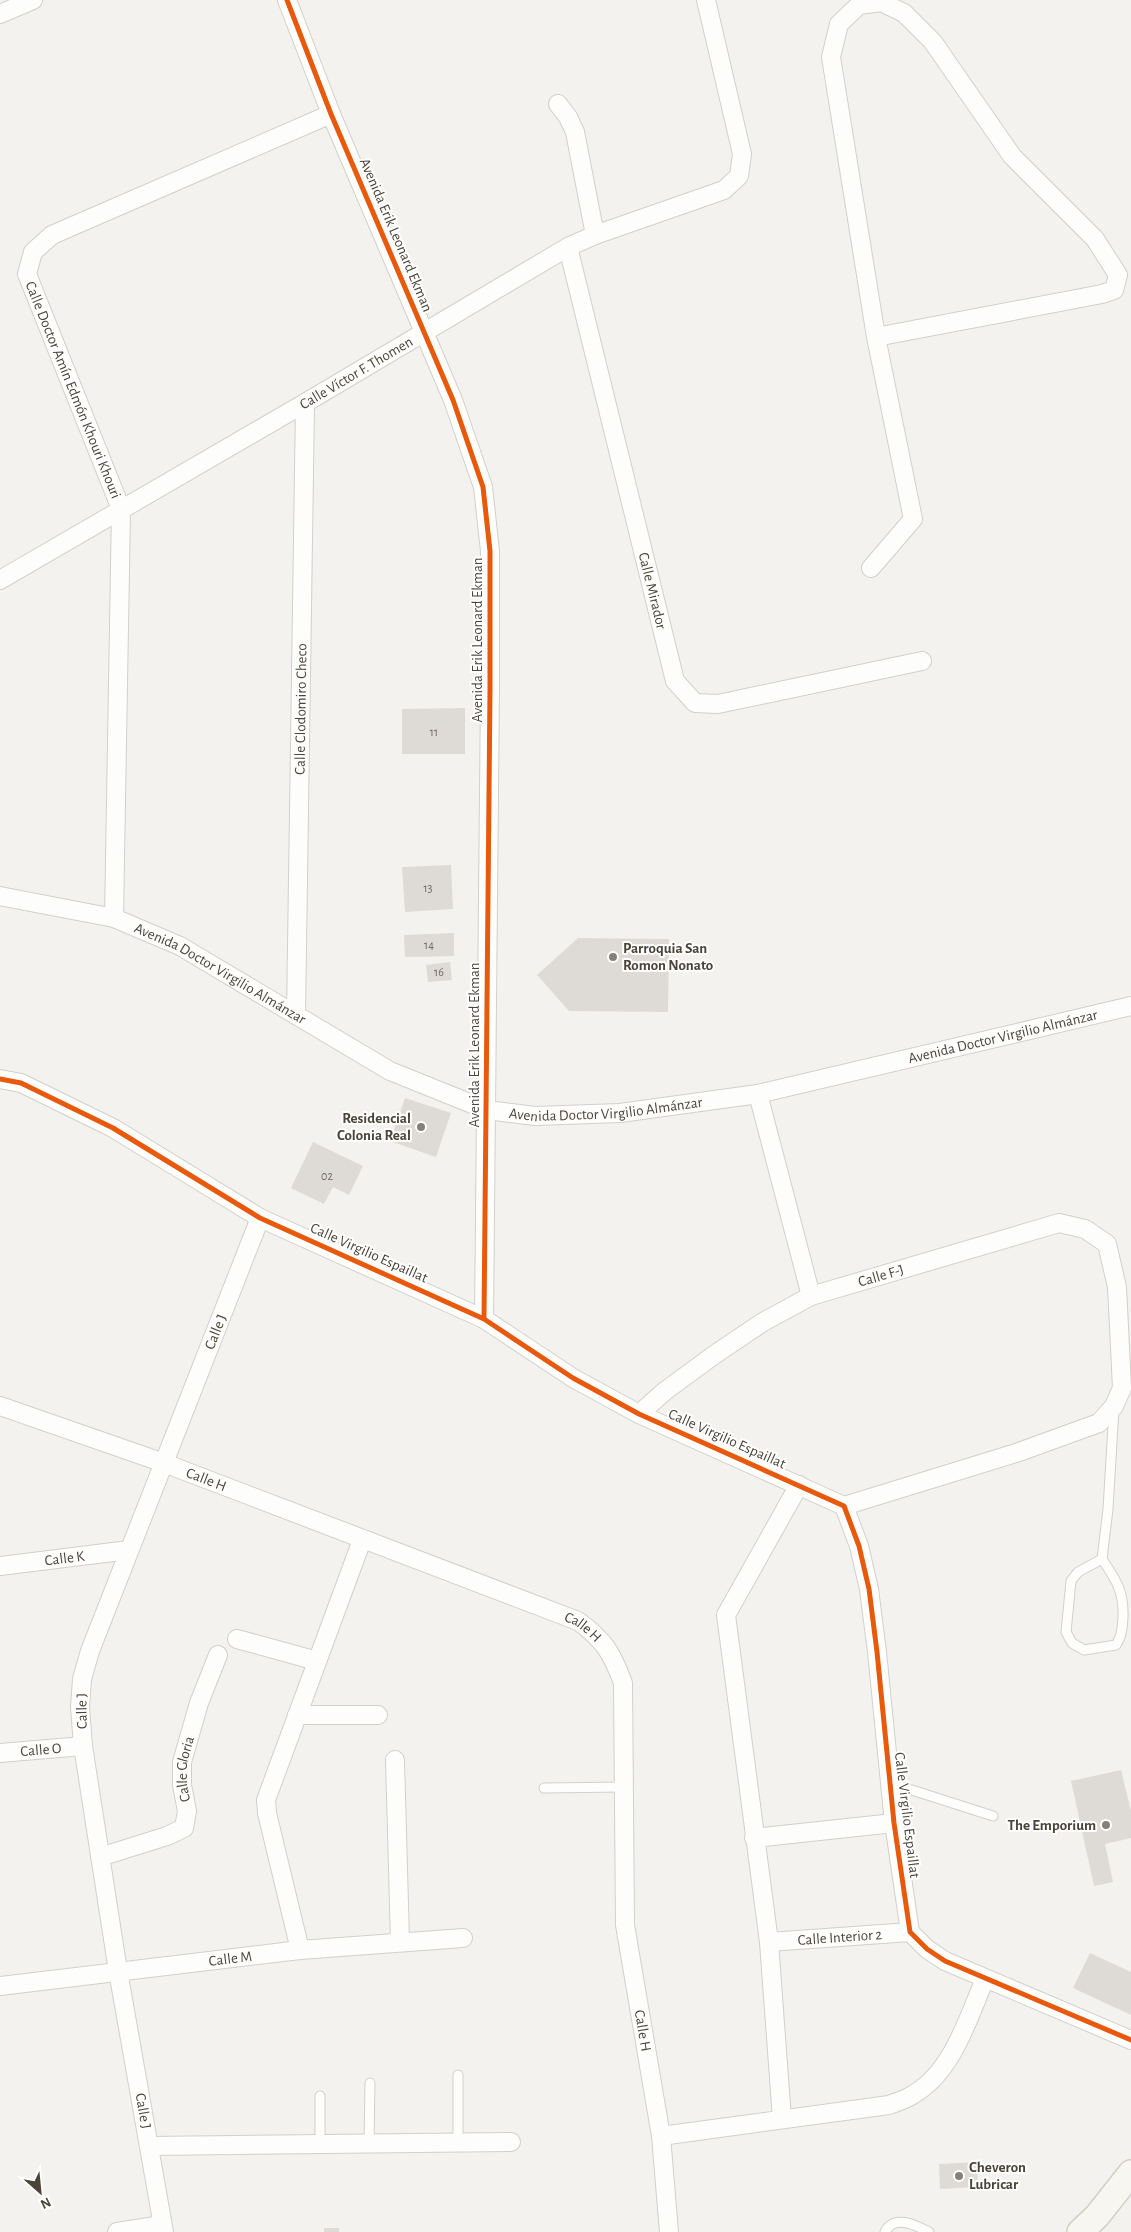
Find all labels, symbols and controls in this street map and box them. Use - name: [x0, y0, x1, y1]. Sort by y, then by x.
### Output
- street label: Avenida Erik Leonard Ekman: [357, 156, 435, 314]
- street label: Calle Doctor Amín Edmón Khouri Khouri: [22, 279, 124, 501]
- street label: Calle Víctor F. Thomen: [297, 334, 415, 412]
- street label: Calle Mirador: [636, 551, 669, 631]
- street label: Avenida Erik Leonard Ekman: [470, 557, 485, 723]
- street label: Calle Clodomiro Checo: [292, 643, 309, 775]
- house number: 11: [430, 726, 438, 738]
- house number: 13: [423, 882, 433, 894]
- street label: Avenida Doctor Virgilio Almánzar: [132, 920, 309, 1027]
- house number: 14: [424, 939, 434, 951]
- place label: Parroquia San Romon Nonato: [623, 941, 713, 973]
- marker: Parroquia San Romon Nonato: [607, 951, 619, 963]
- street label: Avenida Erik Leonard Ekman: [467, 962, 482, 1128]
- house number: 16: [434, 966, 444, 978]
- street label: Avenida Doctor Virgilio Almánzar: [907, 1007, 1099, 1066]
- street label: Avenida Doctor Virgilio Almánzar: [508, 1094, 703, 1124]
- place label: Residencial Colonia Real: [337, 1111, 411, 1143]
- marker: Residencial Colonia Real: [415, 1121, 427, 1133]
- house number: 02: [321, 1170, 333, 1182]
- street label: Calle Virgilio Espaillat: [308, 1220, 430, 1286]
- street label: Calle F-J: [856, 1262, 905, 1289]
- street label: Calle J: [202, 1312, 229, 1351]
- street label: Calle Virgilio Espaillat: [666, 1406, 788, 1472]
- street label: Calle H: [184, 1465, 229, 1494]
- street label: Calle K: [44, 1548, 86, 1568]
- street label: Calle H: [563, 1609, 605, 1645]
- street label: Calle J: [74, 1693, 90, 1729]
- street label: Calle Gloria: [174, 1734, 197, 1803]
- street label: Calle O: [20, 1740, 62, 1759]
- street label: Calle Virgilio Espaillat: [892, 1751, 922, 1879]
- place label: The Emporium: [1007, 1818, 1096, 1833]
- marker: The Emporium: [1100, 1819, 1112, 1831]
- street label: Calle Interior 2: [797, 1926, 883, 1947]
- street label: Calle M: [208, 1948, 253, 1968]
- street label: Calle H: [632, 2009, 654, 2052]
- street label: Calle J: [132, 2092, 154, 2130]
- place label: Cheveron Lubricar: [969, 2160, 1026, 2192]
- north arrow: [15, 2167, 65, 2217]
- marker: Cheveron Lubricar: [953, 2170, 965, 2182]
- text: N: [38, 2194, 53, 2211]

